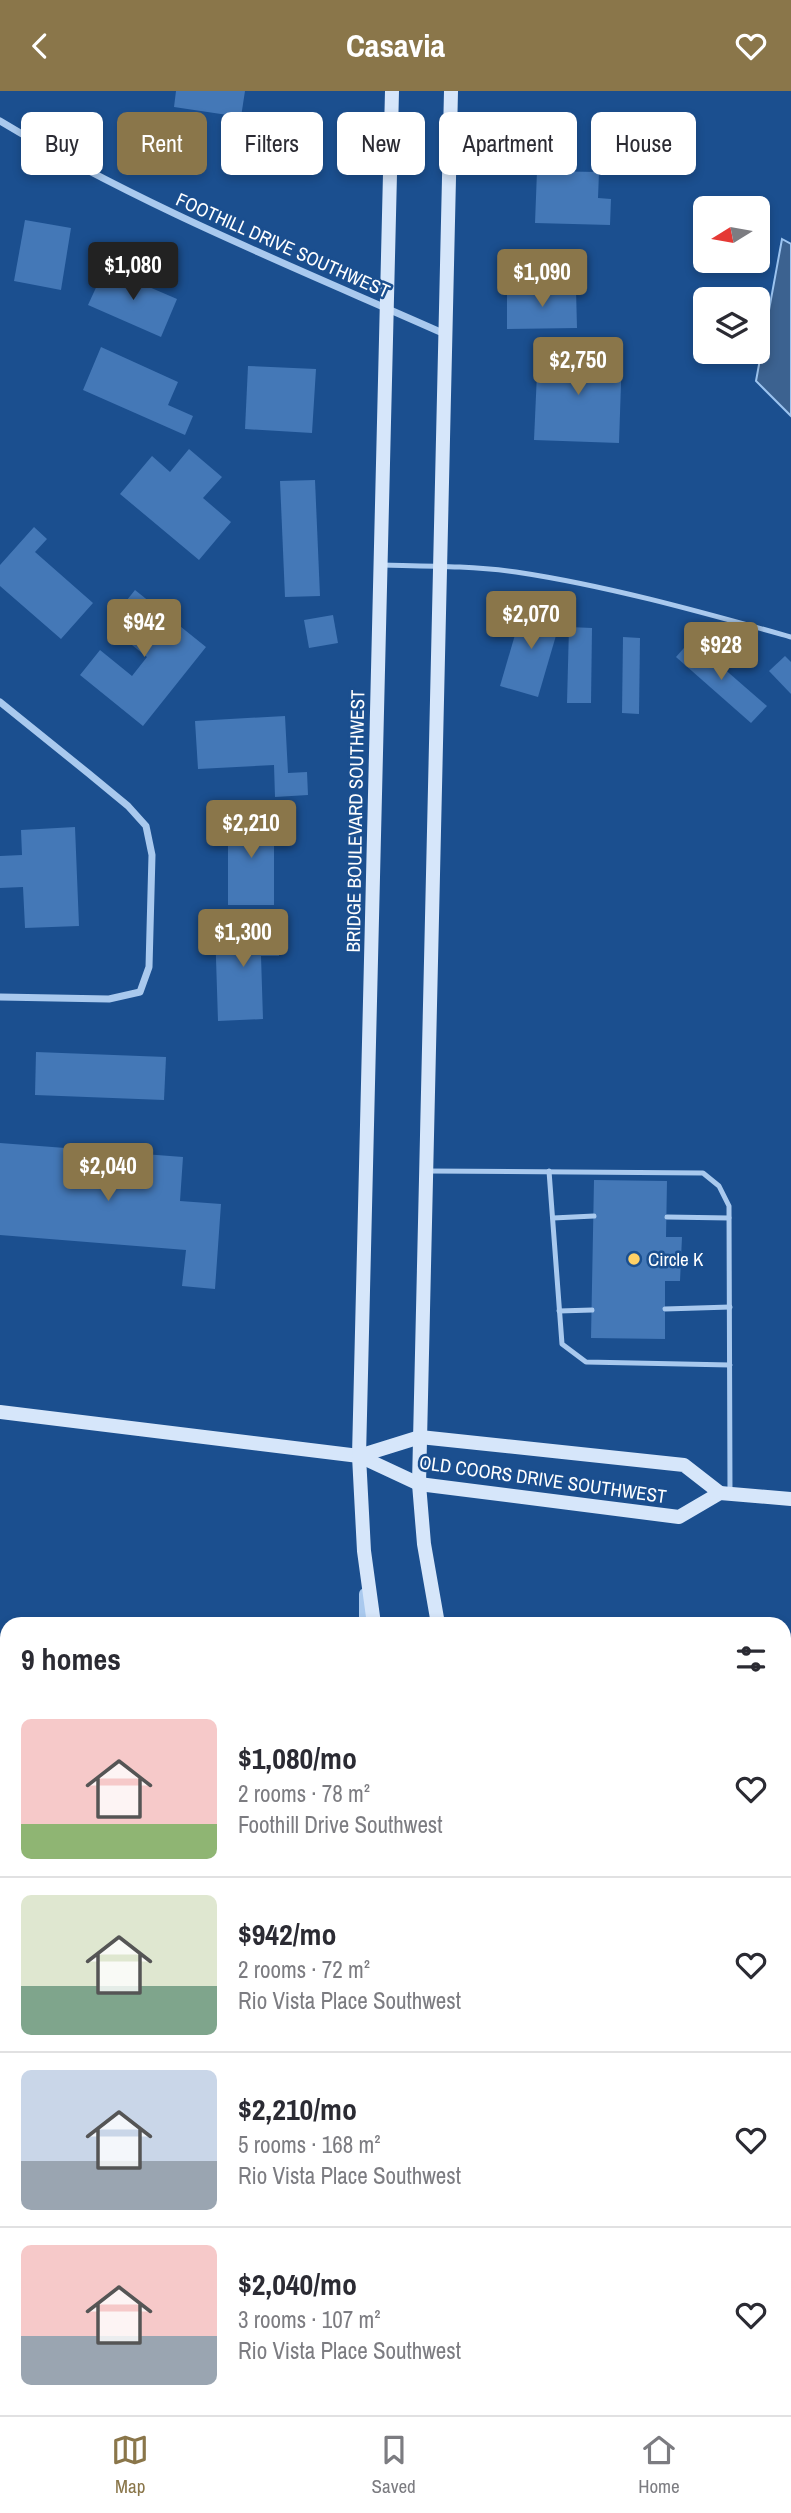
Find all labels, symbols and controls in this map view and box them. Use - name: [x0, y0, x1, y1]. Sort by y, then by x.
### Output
- text: Casavia: [346, 24, 445, 67]
- icon: back: [21, 27, 59, 65]
- icon: heart: [732, 27, 770, 65]
- chip: Buy: [21, 112, 103, 175]
- chip: Rent: [117, 112, 207, 175]
- chip: Filters: [221, 112, 323, 175]
- chip: New: [337, 112, 425, 175]
- chip: Apartment: [439, 112, 577, 175]
- chip: House: [591, 112, 696, 175]
- street label: FOOTHILL DRIVE SOUTHWEST: [172, 186, 394, 304]
- north arrow: [693, 196, 770, 273]
- map controls: [693, 196, 770, 364]
- pin: $1,080: [76, 243, 190, 302]
- text: $1,080: [104, 249, 162, 280]
- pin: $1,090: [485, 249, 599, 309]
- text: $1,090: [513, 256, 571, 287]
- button: layers: [693, 287, 770, 364]
- pin: $2,750: [521, 337, 635, 397]
- text: $2,750: [549, 344, 607, 375]
- pin: $2,070: [474, 591, 588, 651]
- text: $2,070: [502, 598, 560, 629]
- pin: $942: [103, 599, 185, 659]
- text: $942: [123, 606, 165, 637]
- pin: $928: [680, 623, 762, 682]
- text: $928: [700, 629, 742, 660]
- street label: BRIDGE BOULEVARD SOUTHWEST: [340, 689, 370, 953]
- pin: $2,210: [194, 801, 308, 860]
- text: $2,210: [222, 807, 280, 838]
- pin: $1,300: [186, 909, 300, 969]
- text: $1,300: [214, 916, 272, 947]
- pin: $2,040: [51, 1143, 165, 1203]
- text: $2,040: [79, 1150, 137, 1181]
- place label: Circle K: [648, 1246, 704, 1272]
- marker: Circle K: [626, 1251, 642, 1267]
- street label: OLD COORS DRIVE SOUTHWEST: [418, 1449, 669, 1509]
- text: 9 homes: [21, 1639, 121, 1679]
- icon: filters: [732, 1640, 770, 1678]
- text: $1,080/mo: [238, 1738, 357, 1778]
- icon: home: [77, 1747, 161, 1831]
- icon: heart: [732, 1770, 770, 1808]
- text: 2 rooms · 78 m²: [238, 1778, 370, 1809]
- text: Foothill Drive Southwest: [238, 1809, 443, 1840]
- text: $942/mo: [238, 1914, 336, 1954]
- icon: home: [77, 1923, 161, 2007]
- icon: heart: [732, 1946, 770, 1984]
- text: 2 rooms · 72 m²: [238, 1954, 370, 1985]
- text: Rio Vista Place Southwest: [238, 1985, 461, 2016]
- text: $2,210/mo: [238, 2089, 357, 2129]
- icon: home: [77, 2098, 161, 2182]
- icon: heart: [732, 2121, 770, 2159]
- text: 5 rooms · 168 m²: [238, 2129, 381, 2160]
- text: Rio Vista Place Southwest: [238, 2160, 461, 2191]
- text: $2,040/mo: [238, 2264, 357, 2304]
- icon: home: [77, 2273, 161, 2357]
- icon: heart: [732, 2296, 770, 2334]
- text: 3 rooms · 107 m²: [238, 2304, 381, 2335]
- text: Rio Vista Place Southwest: [238, 2335, 461, 2366]
- tab: Map: [111, 2431, 149, 2499]
- tab: Saved: [372, 2431, 416, 2499]
- tab: Home: [638, 2431, 680, 2499]

